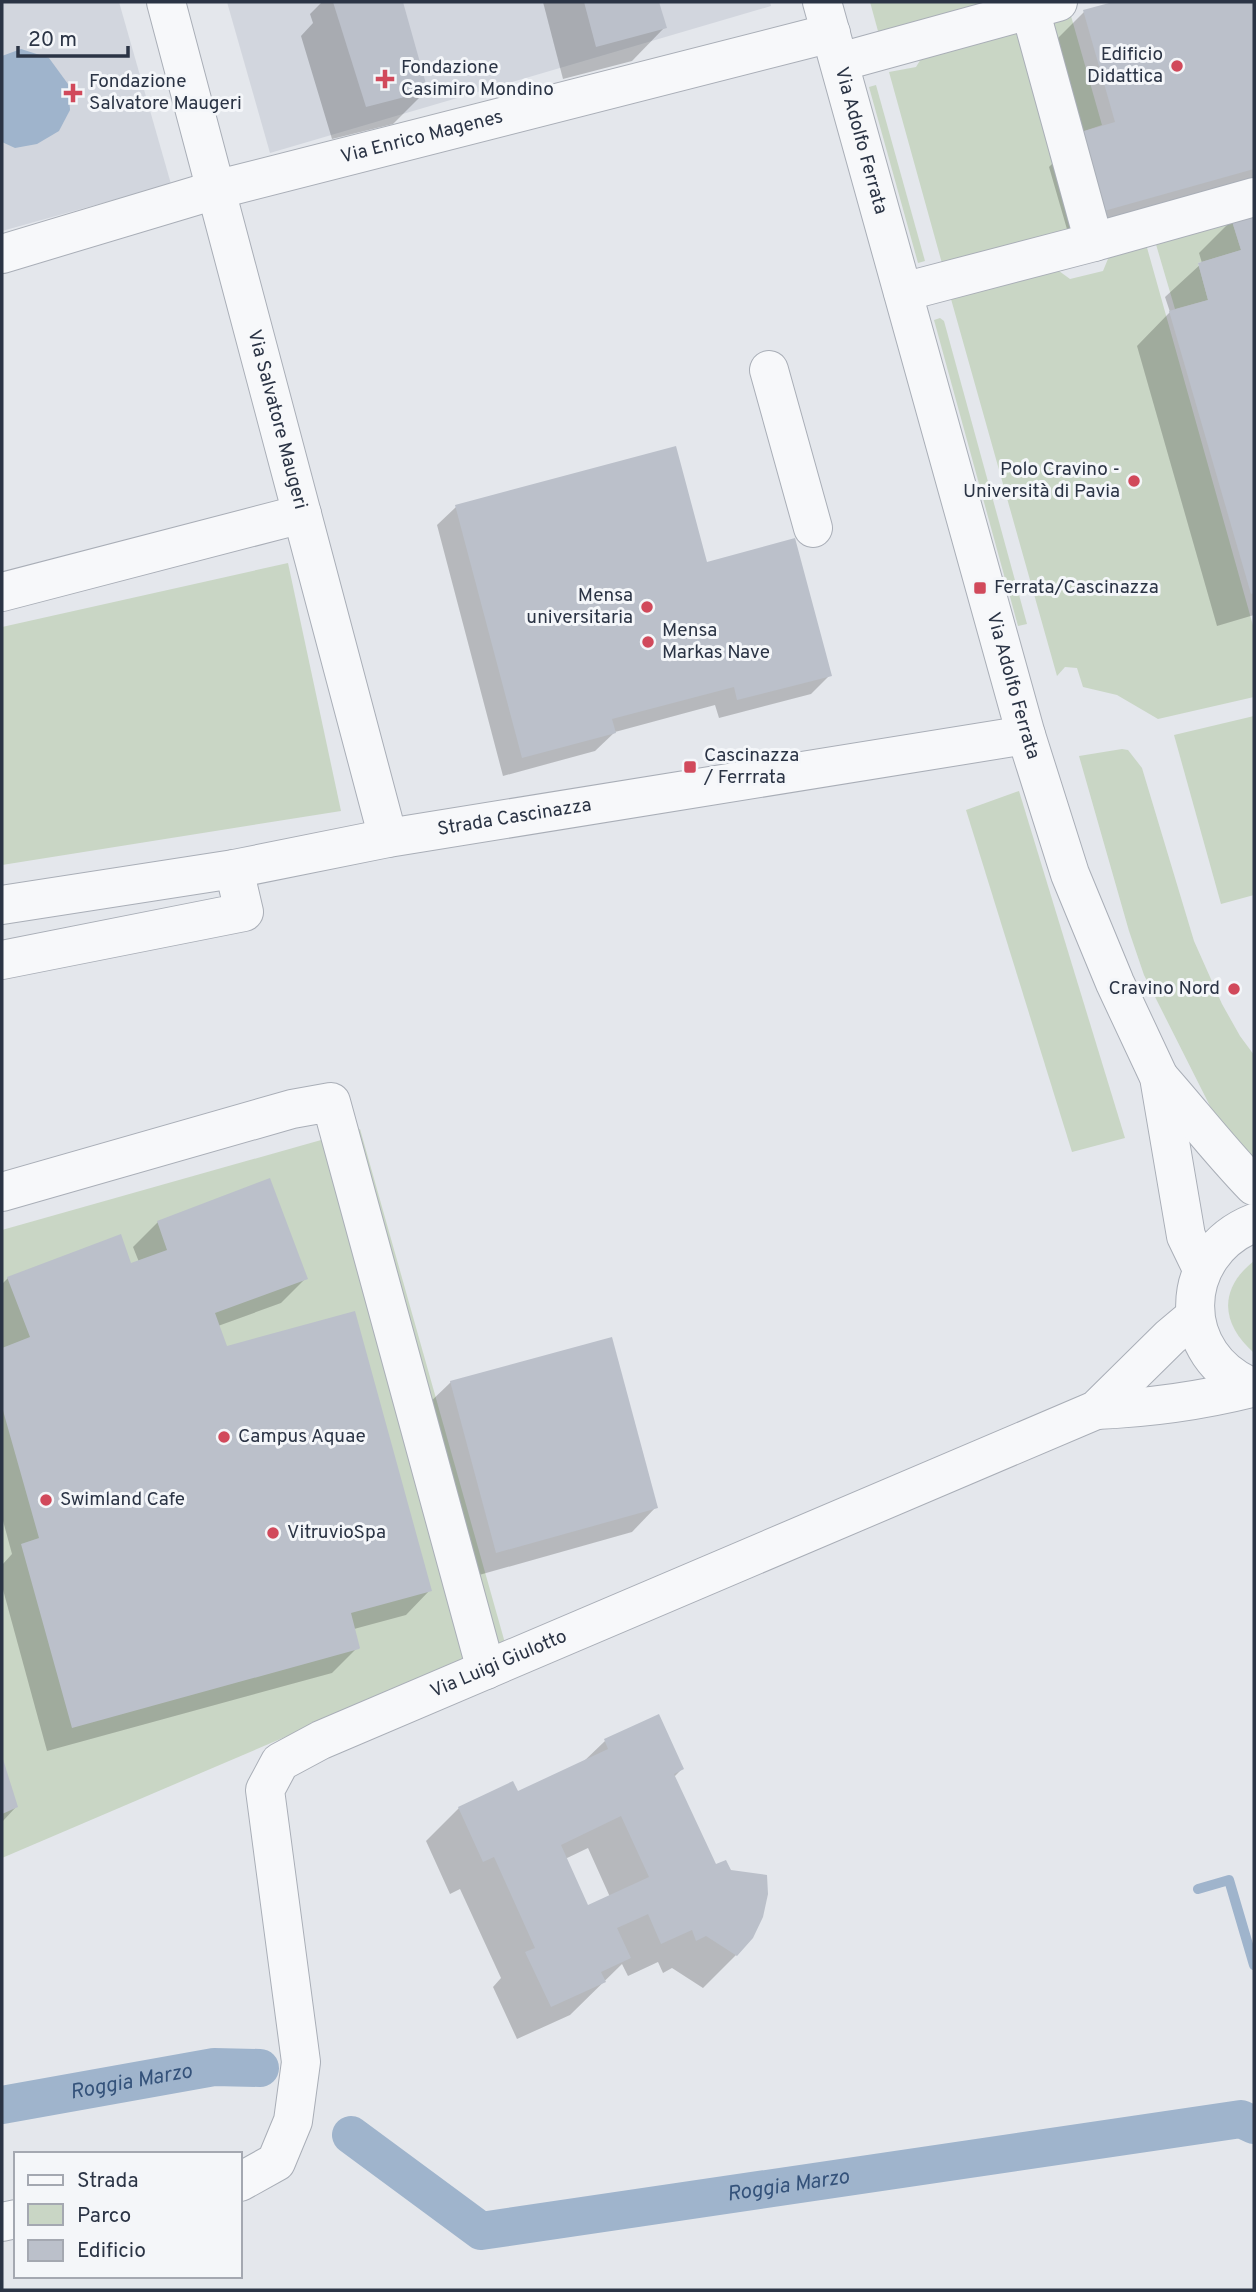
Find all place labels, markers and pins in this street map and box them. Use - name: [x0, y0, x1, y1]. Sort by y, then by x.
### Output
- place label: Edificio Didattica: [1087, 43, 1163, 89]
- place label: Fondazione Casimiro Mondino: [401, 56, 554, 102]
- marker: Edificio Didattica: [1169, 58, 1185, 74]
- marker: Fondazione Casimiro Mondino: [375, 69, 395, 89]
- place label: Fondazione Salvatore Maugeri: [89, 70, 242, 116]
- marker: Fondazione Salvatore Maugeri: [63, 83, 83, 103]
- place label: Polo Cravino - Università di Pavia: [963, 458, 1120, 504]
- marker: Polo Cravino - Università di Pavia: [1126, 473, 1142, 489]
- place label: Ferrata/Cascinazza: [994, 576, 1159, 600]
- marker: Ferrata/Cascinazza: [972, 580, 988, 596]
- place label: Mensa universitaria: [526, 584, 633, 630]
- marker: Mensa universitaria: [639, 599, 655, 615]
- place label: Mensa Markas Nave: [662, 619, 770, 665]
- marker: Mensa Markas Nave: [640, 634, 656, 650]
- place label: Cascinazza / Ferrrata: [703, 744, 799, 790]
- marker: Cascinazza / Ferrrata: [682, 759, 698, 775]
- place label: Cravino Nord: [1109, 977, 1220, 1001]
- marker: Cravino Nord: [1226, 981, 1242, 997]
- place label: Campus Aquae: [238, 1425, 366, 1449]
- marker: Campus Aquae: [216, 1429, 232, 1445]
- place label: Swimland Cafe: [60, 1488, 185, 1512]
- marker: Swimland Cafe: [38, 1492, 54, 1508]
- place label: VitruvioSpa: [287, 1521, 386, 1545]
- marker: VitruvioSpa: [265, 1525, 281, 1541]

